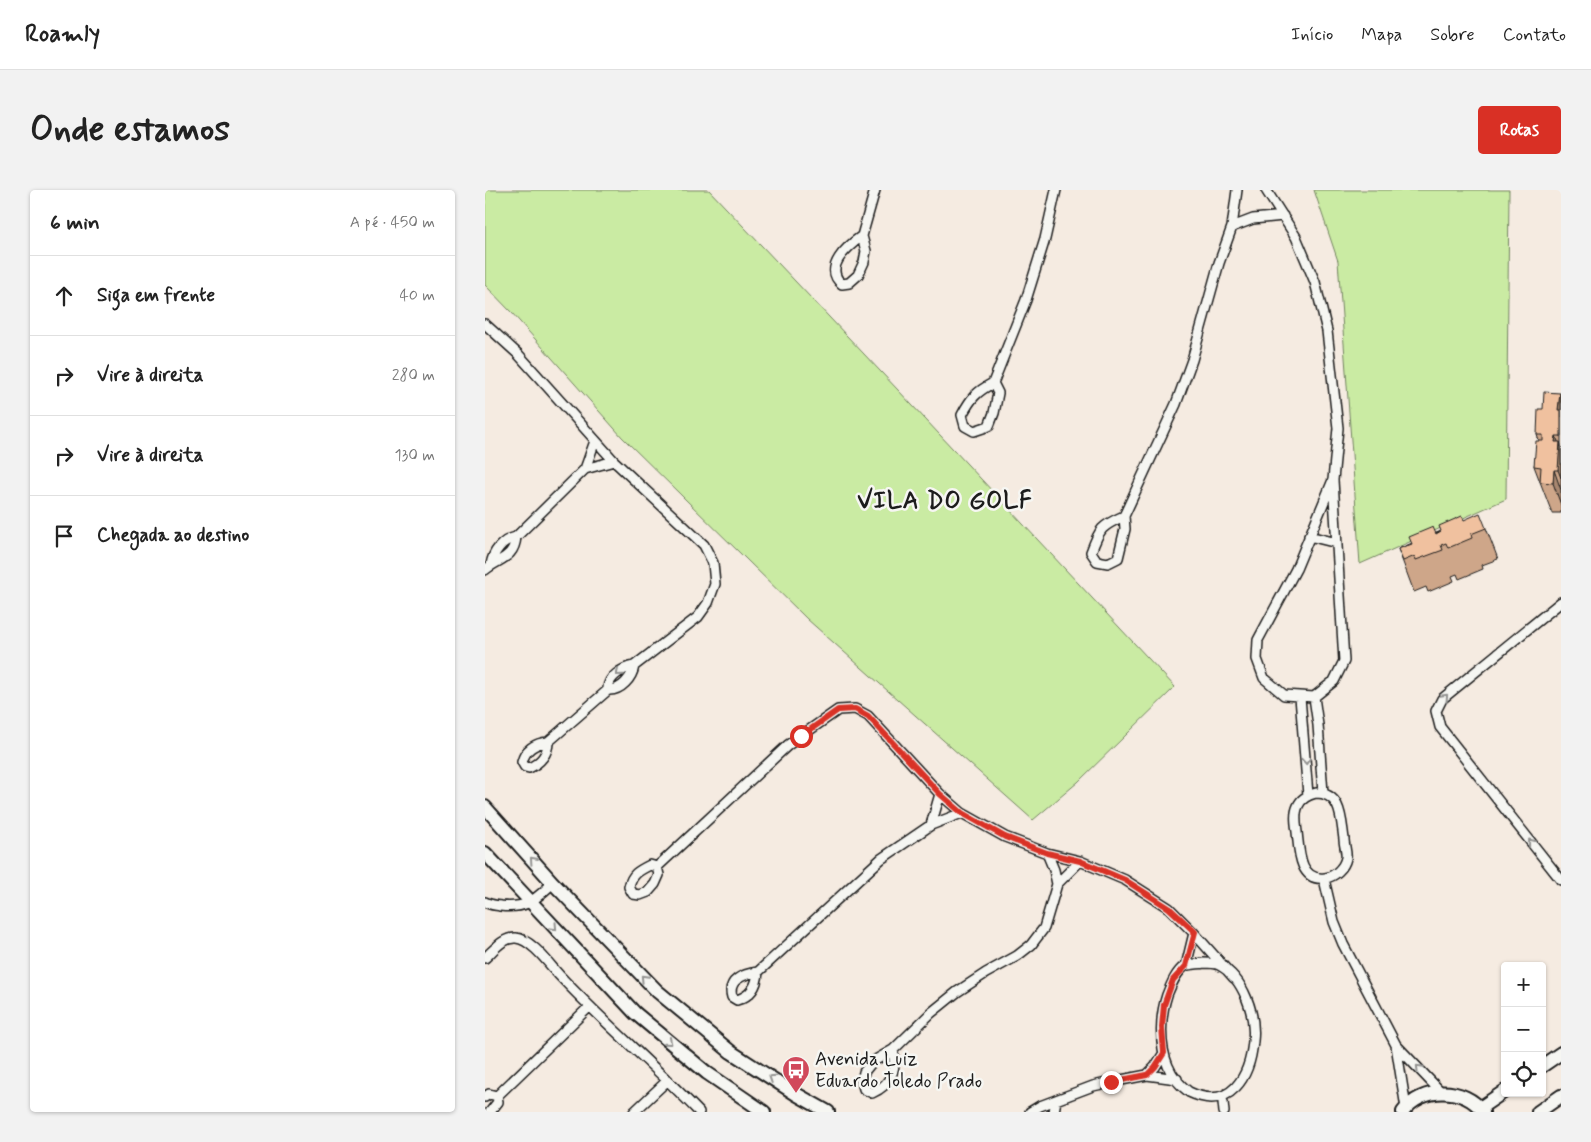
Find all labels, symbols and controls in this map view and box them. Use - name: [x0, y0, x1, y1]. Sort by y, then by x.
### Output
- text: Roamly: [25, 19, 100, 50]
- text: Início: [1291, 23, 1333, 47]
- text: Mapa: [1361, 23, 1402, 47]
- text: Sobre: [1430, 23, 1475, 47]
- text: Contato: [1503, 23, 1566, 47]
- button: Rotas: [1478, 106, 1561, 154]
- text: Onde estamos: [30, 107, 230, 153]
- text: 6 min: [50, 209, 100, 237]
- text: A pé · 450 m: [350, 212, 435, 233]
- icon: ahead: [50, 282, 78, 310]
- text: Siga em frente: [97, 283, 215, 308]
- text: 40 m: [399, 285, 435, 306]
- icon: right: [50, 362, 78, 390]
- text: Vire à direita: [97, 363, 203, 388]
- text: 280 m: [392, 365, 435, 386]
- icon: right: [50, 442, 78, 470]
- text: Vire à direita: [97, 443, 203, 468]
- text: 130 m: [394, 445, 435, 466]
- district label: VILA DO GOLF: [857, 486, 1033, 517]
- icon: arrive: [50, 522, 78, 550]
- text: Chegada ao destino: [97, 523, 249, 548]
- one-way arrow: [616, 668, 625, 676]
- one-way arrow: [1440, 694, 1449, 703]
- route start: [790, 725, 813, 748]
- one-way arrow: [1300, 757, 1311, 765]
- one-way arrow: [1528, 839, 1536, 848]
- one-way arrow: [529, 856, 538, 865]
- one-way arrow: [548, 922, 557, 931]
- map controls: [1501, 962, 1546, 1097]
- button: +: [1501, 962, 1546, 1007]
- one-way arrow: [641, 974, 650, 983]
- button: −: [1501, 1007, 1546, 1052]
- one-way arrow: [663, 1036, 672, 1044]
- place label: Avenida Luiz Eduardo Toledo Prado: [815, 1047, 982, 1094]
- button: locate: [1501, 1052, 1546, 1097]
- bus stop icon: Avenida Luiz Eduardo Toledo Prado: [781, 1055, 811, 1094]
- one-way arrow: [1416, 1065, 1425, 1074]
- route end: [1100, 1071, 1123, 1094]
- one-way arrow: [768, 1075, 777, 1084]

